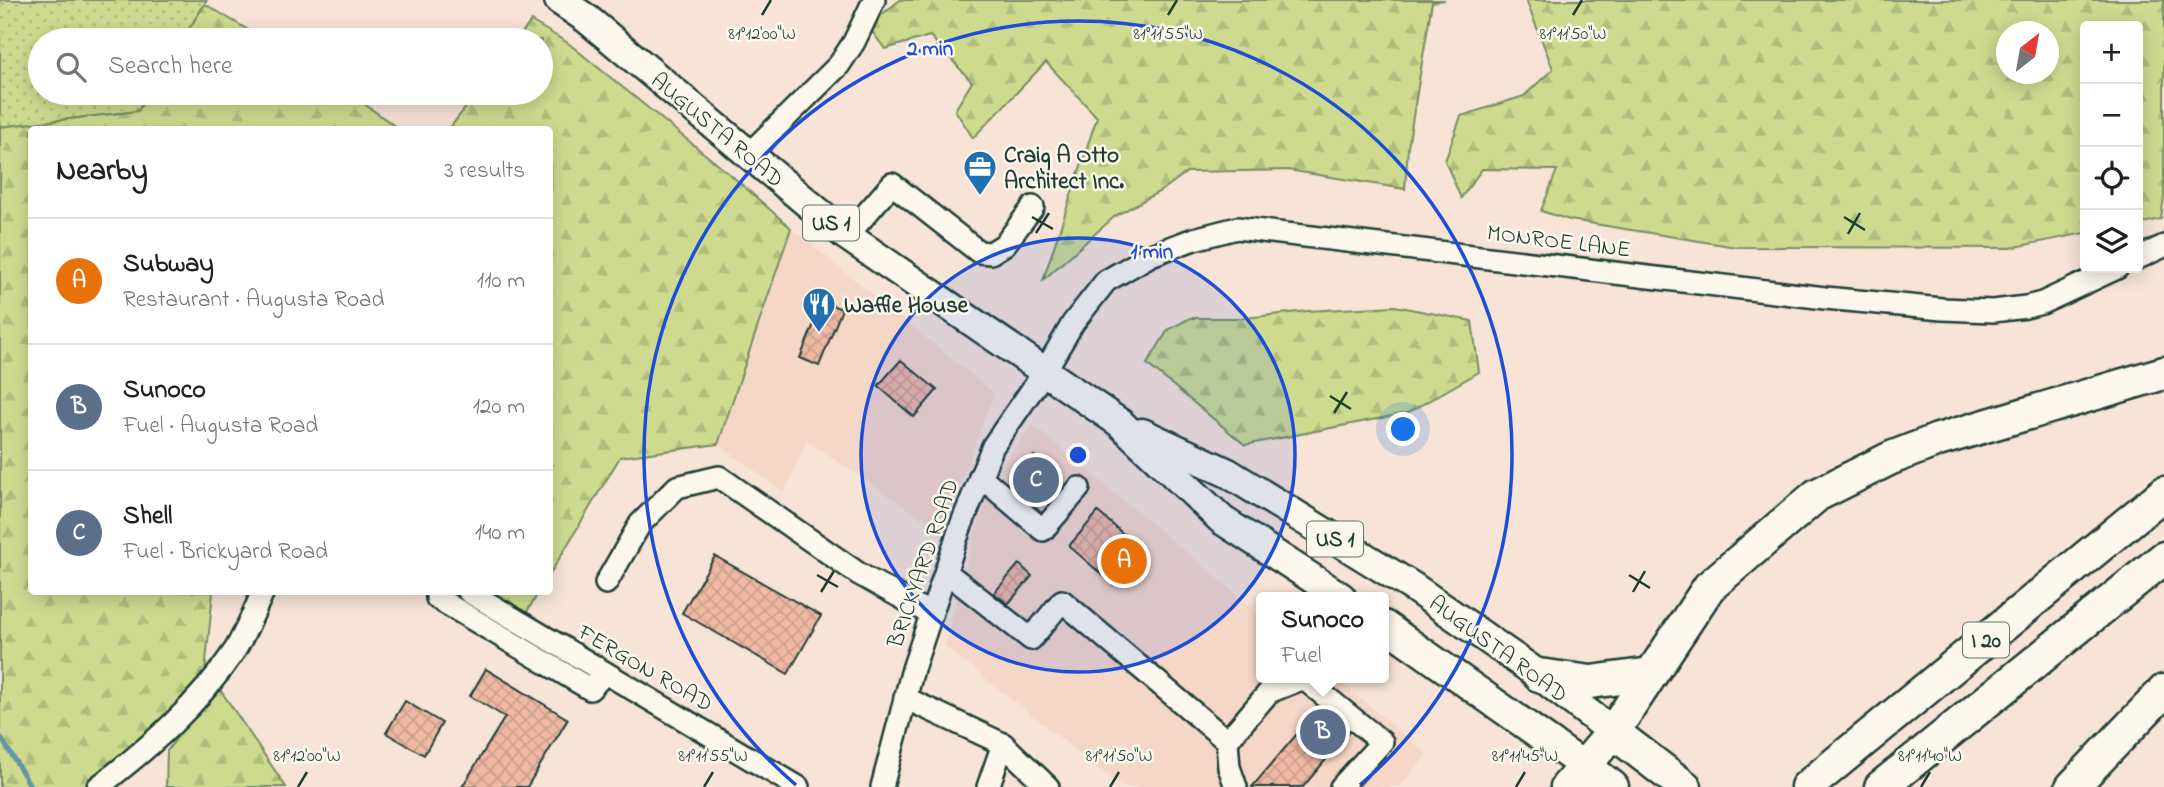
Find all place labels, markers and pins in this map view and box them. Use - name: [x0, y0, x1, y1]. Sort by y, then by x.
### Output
- place label: Craig A Otto Architect Inc.: [1004, 140, 1124, 199]
- office icon: Craig A Otto Architect Inc.: [961, 148, 999, 197]
- restaurant icon: Waffle House: [800, 285, 838, 334]
- place label: Waffle House: [844, 290, 969, 323]
- centre of rings: [1066, 443, 1090, 467]
- pin: C: [1013, 454, 1059, 506]
- pin: A: [1101, 535, 1147, 587]
- pin: B: [1300, 706, 1346, 758]

